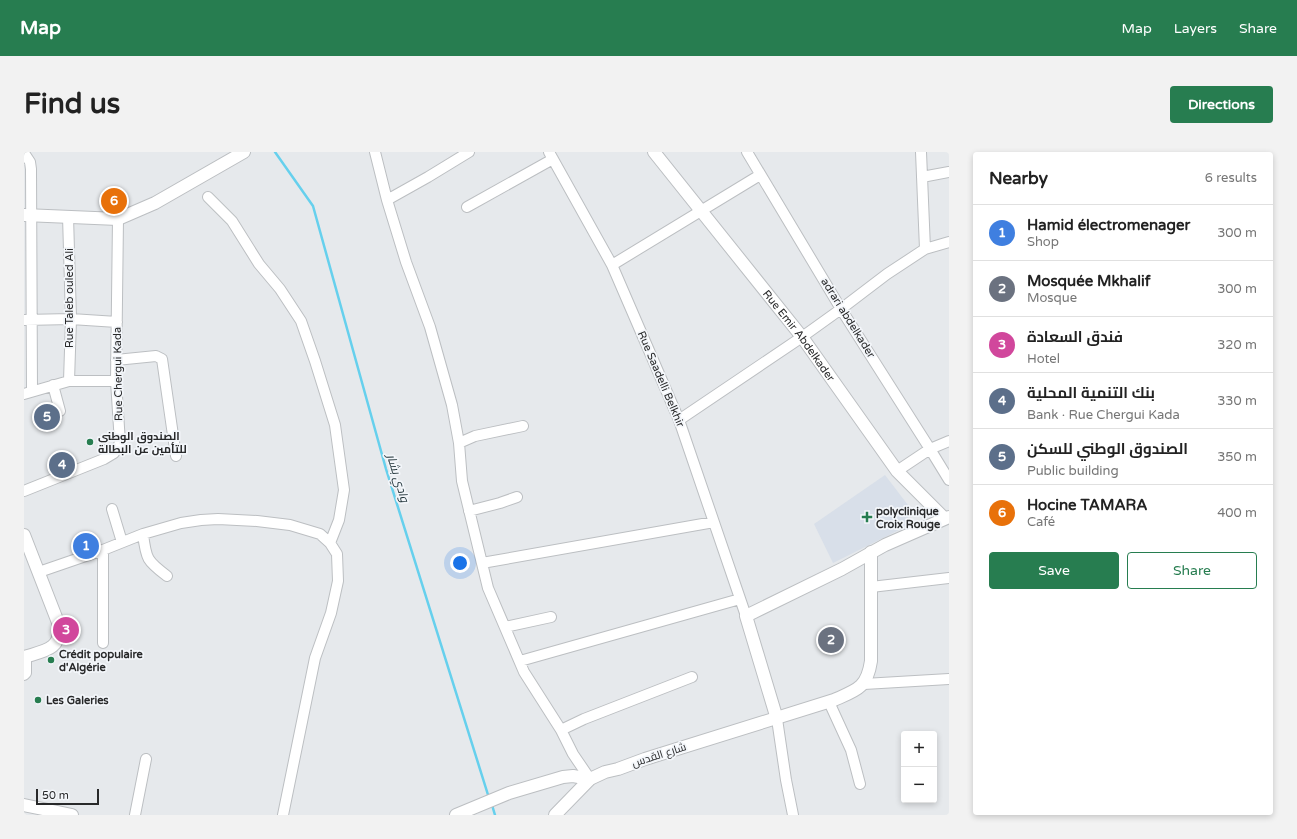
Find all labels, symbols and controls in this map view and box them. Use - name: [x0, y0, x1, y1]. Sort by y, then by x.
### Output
- text: Map: [20, 17, 61, 39]
- text: Map: [1122, 20, 1152, 37]
- text: Layers: [1174, 20, 1217, 37]
- text: Share: [1239, 20, 1277, 37]
- button: Directions: [1170, 86, 1273, 123]
- text: Find us: [24, 87, 120, 121]
- text: Nearby: [989, 168, 1048, 189]
- text: 6 results: [1205, 170, 1257, 186]
- pin: 6: [101, 186, 127, 216]
- text: Hamid électromenager: [1027, 216, 1190, 234]
- text: 1: [998, 225, 1006, 241]
- text: 300 m: [1217, 225, 1257, 241]
- text: Shop: [1027, 234, 1059, 250]
- street label: Rue Taleb ouled Ali: [63, 248, 76, 348]
- text: Mosquée Mkhalif: [1027, 272, 1150, 290]
- street label: adrari abdelkader: [818, 276, 878, 361]
- text: 2: [998, 281, 1006, 297]
- text: 300 m: [1217, 281, 1257, 297]
- street label: Rue Emir Abdelkader: [760, 287, 838, 384]
- text: Mosque: [1027, 290, 1077, 306]
- street label: Rue Chergui Kada: [111, 327, 125, 421]
- text: فندق السعادة: [1027, 328, 1123, 346]
- street label: Rue Saadelli Belkhir: [635, 329, 687, 430]
- text: 3: [998, 337, 1006, 353]
- text: 320 m: [1217, 337, 1257, 353]
- text: Hotel: [1027, 351, 1060, 367]
- text: بنك التنمية المحلية: [1027, 384, 1155, 402]
- text: 4: [998, 393, 1006, 409]
- text: 330 m: [1217, 393, 1257, 409]
- pin: 5: [34, 402, 60, 432]
- text: Bank · Rue Chergui Kada: [1027, 407, 1180, 423]
- place label: الصندوق الوطني للتأمين عن البطالة: [98, 430, 187, 456]
- marker: الصندوق الوطني للتأمين عن البطالة: [85, 437, 95, 447]
- text: الصندوق الوطني للسكن: [1027, 440, 1188, 458]
- text: 5: [998, 449, 1006, 465]
- text: 350 m: [1217, 449, 1257, 465]
- pin: 4: [49, 450, 75, 480]
- water label: وادي بشار: [381, 450, 412, 506]
- text: Public building: [1027, 463, 1119, 479]
- text: Hocine TAMARA: [1027, 496, 1147, 514]
- place label: polyclinique Croix Rouge: [876, 505, 941, 532]
- text: 6: [998, 505, 1006, 521]
- text: 400 m: [1217, 505, 1257, 521]
- marker: polyclinique Croix Rouge: [861, 511, 873, 523]
- text: Café: [1027, 514, 1055, 530]
- pin: 1: [73, 531, 99, 561]
- button: Save: [989, 552, 1119, 589]
- button: Share: [1127, 552, 1257, 589]
- your location: [450, 553, 470, 573]
- pin: 3: [53, 615, 79, 645]
- pin: 2: [818, 625, 844, 655]
- place label: Crédit populaire d'Algérie: [59, 648, 144, 675]
- marker: Crédit populaire d'Algérie: [46, 655, 56, 665]
- place label: Les Galeries: [46, 694, 109, 707]
- marker: Les Galeries: [33, 695, 43, 705]
- map controls: [901, 731, 937, 803]
- button: +: [901, 731, 937, 767]
- street label: شارع القدس: [630, 740, 688, 771]
- button: −: [901, 767, 937, 803]
- scale bar: [36, 787, 99, 806]
- text: 50 m: [42, 789, 69, 802]

